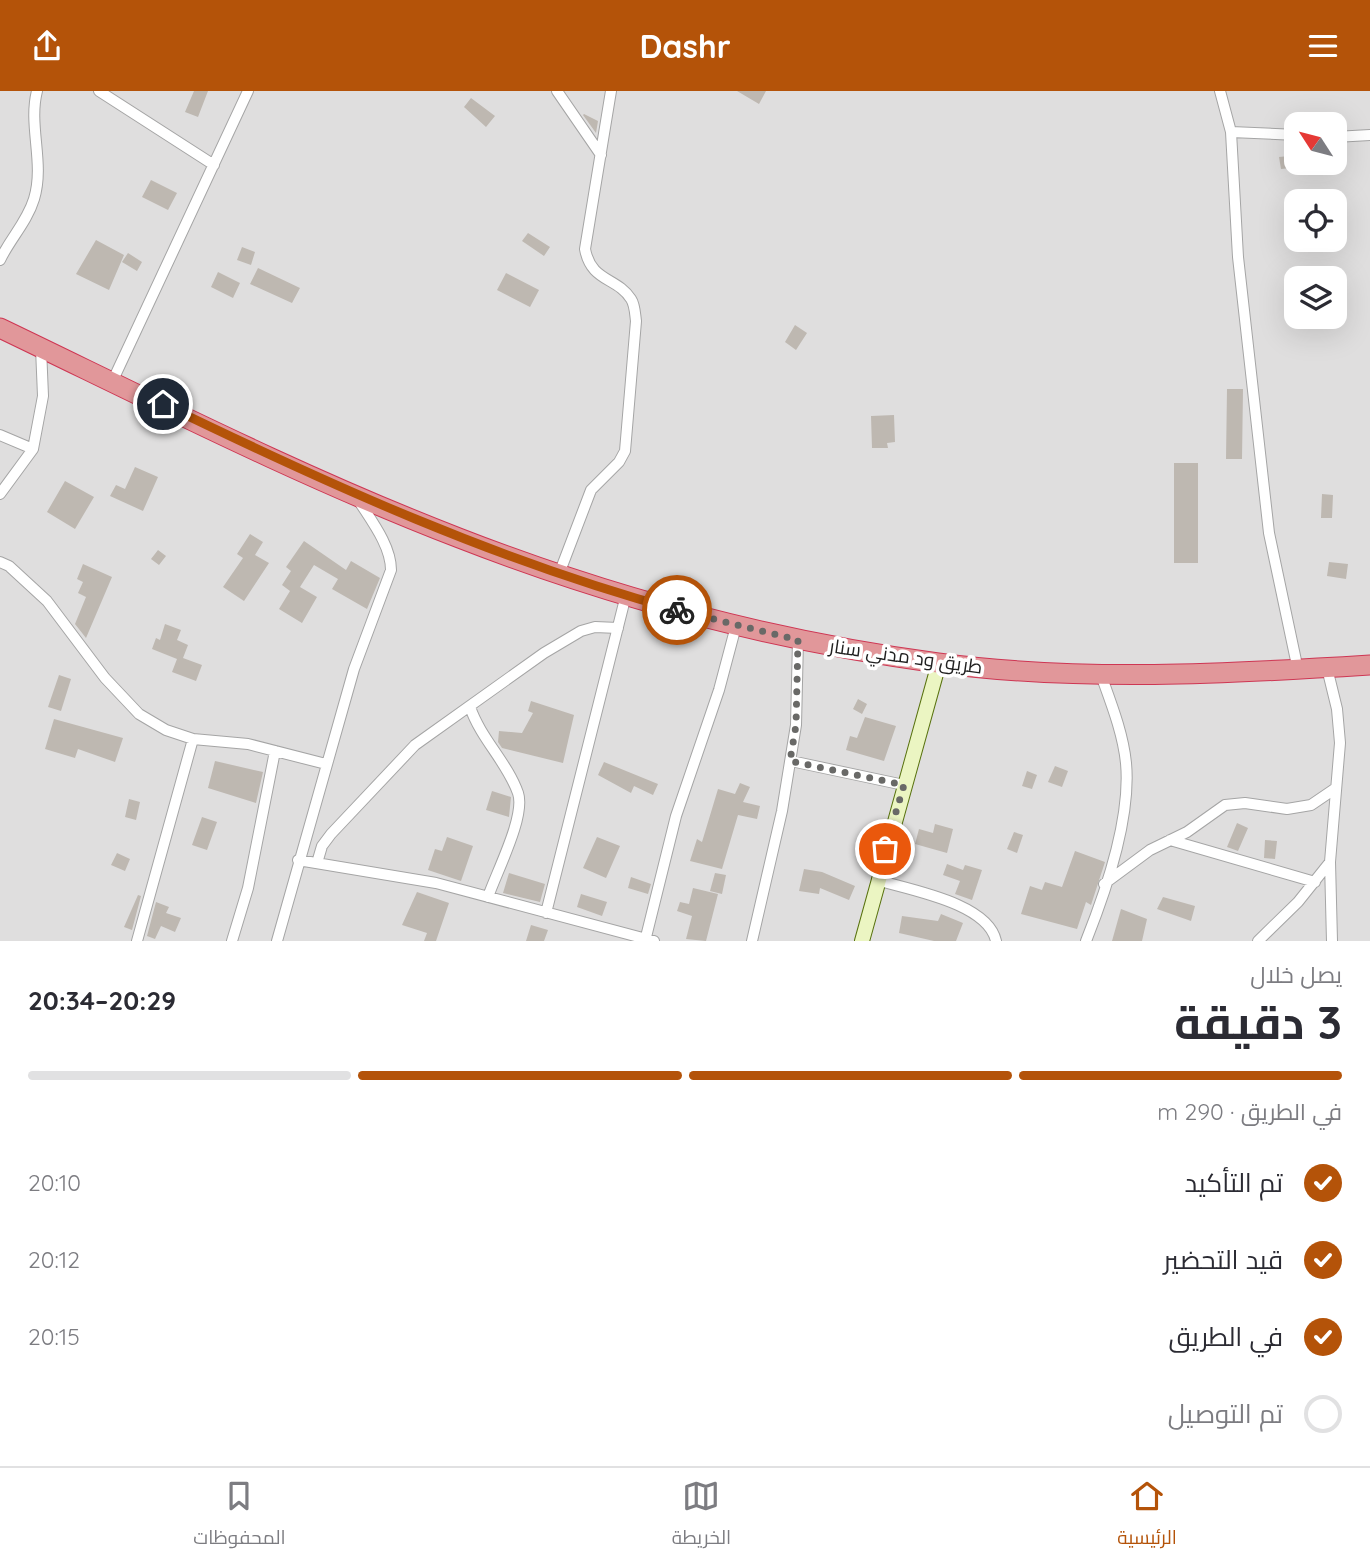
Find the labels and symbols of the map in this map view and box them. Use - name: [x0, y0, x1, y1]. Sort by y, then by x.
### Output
- north arrow: [1284, 112, 1348, 175]
- pin: [133, 374, 193, 434]
- courier: [642, 575, 712, 645]
- street label: طريق ود مدني سنار: [826, 633, 984, 682]
- pin: [855, 819, 915, 879]

